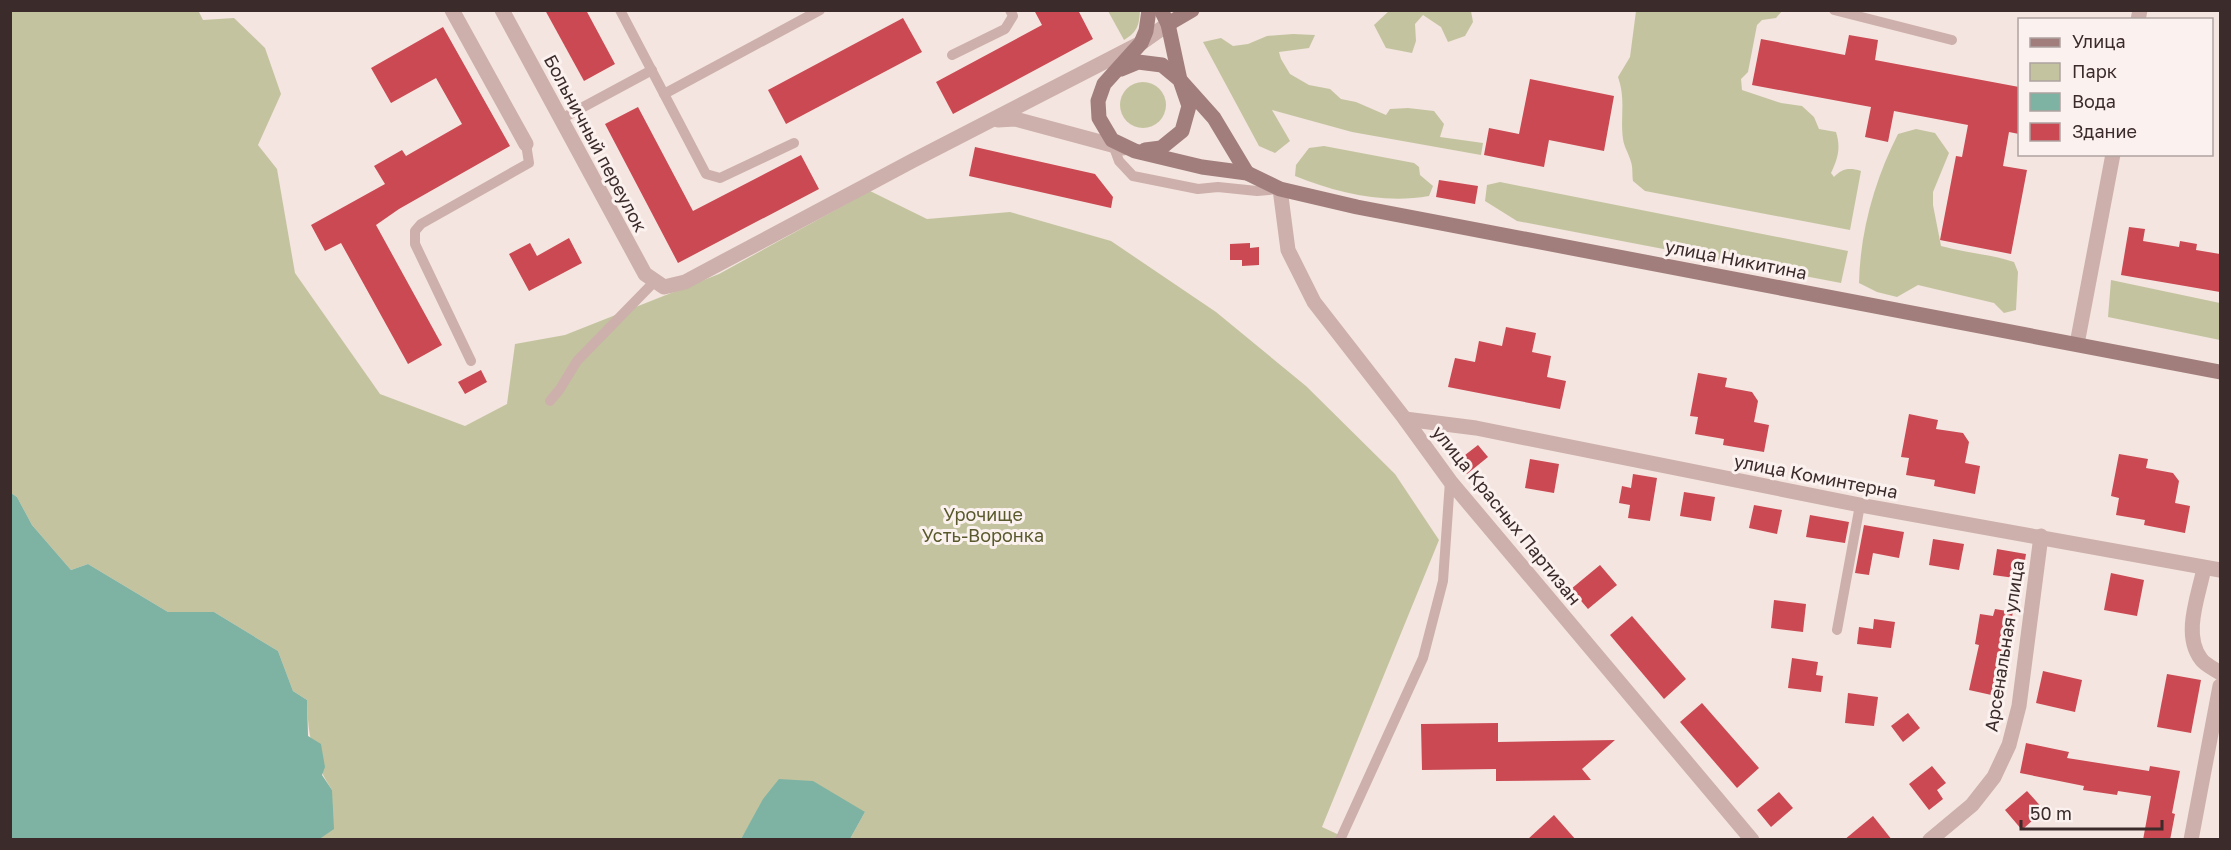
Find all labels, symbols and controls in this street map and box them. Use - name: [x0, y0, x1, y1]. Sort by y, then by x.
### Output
- legend: [2018, 18, 2213, 156]
- text: Улица: [2072, 30, 2126, 52]
- street label: Больничный переулок: [540, 50, 652, 236]
- text: Парк: [2072, 60, 2117, 82]
- text: Вода: [2072, 90, 2116, 112]
- text: Здание: [2072, 120, 2137, 142]
- street label: улица Никитина: [1663, 234, 1809, 284]
- street label: улица Красных Партизан: [1428, 421, 1586, 609]
- street label: улица Коминтерна: [1732, 449, 1900, 503]
- park label: Урочище Усть-Воронка: [922, 503, 1044, 546]
- street label: Арсенальная улица: [1980, 559, 2028, 733]
- scale bar: [2021, 793, 2162, 831]
- text: 50 m: [2030, 802, 2072, 824]

